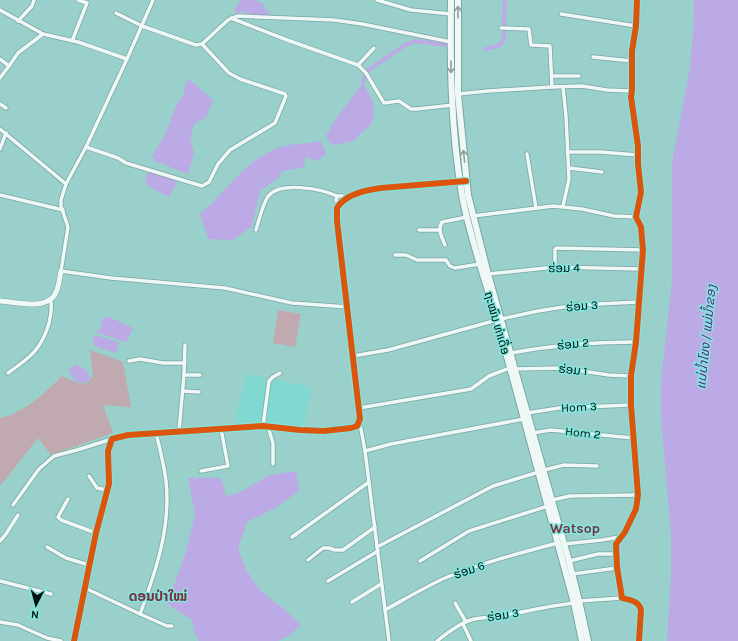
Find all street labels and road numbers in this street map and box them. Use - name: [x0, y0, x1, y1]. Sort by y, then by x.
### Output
- street label: ຮ່ອມ 4: [548, 261, 580, 275]
- street label: ຖະໝົນ ທ່າເດື່ອ: [481, 289, 516, 356]
- street label: ຮ່ອມ 3: [565, 298, 599, 314]
- street label: ຮ່ອມ 2: [556, 335, 590, 353]
- street label: ຮ່ອມ 1: [558, 362, 588, 378]
- street label: Hom 3: [561, 399, 597, 415]
- street label: Hom 2: [565, 424, 601, 442]
- street label: ຮ່ອມ 6: [452, 558, 486, 582]
- street label: ຮ່ອມ 3: [486, 606, 520, 624]

